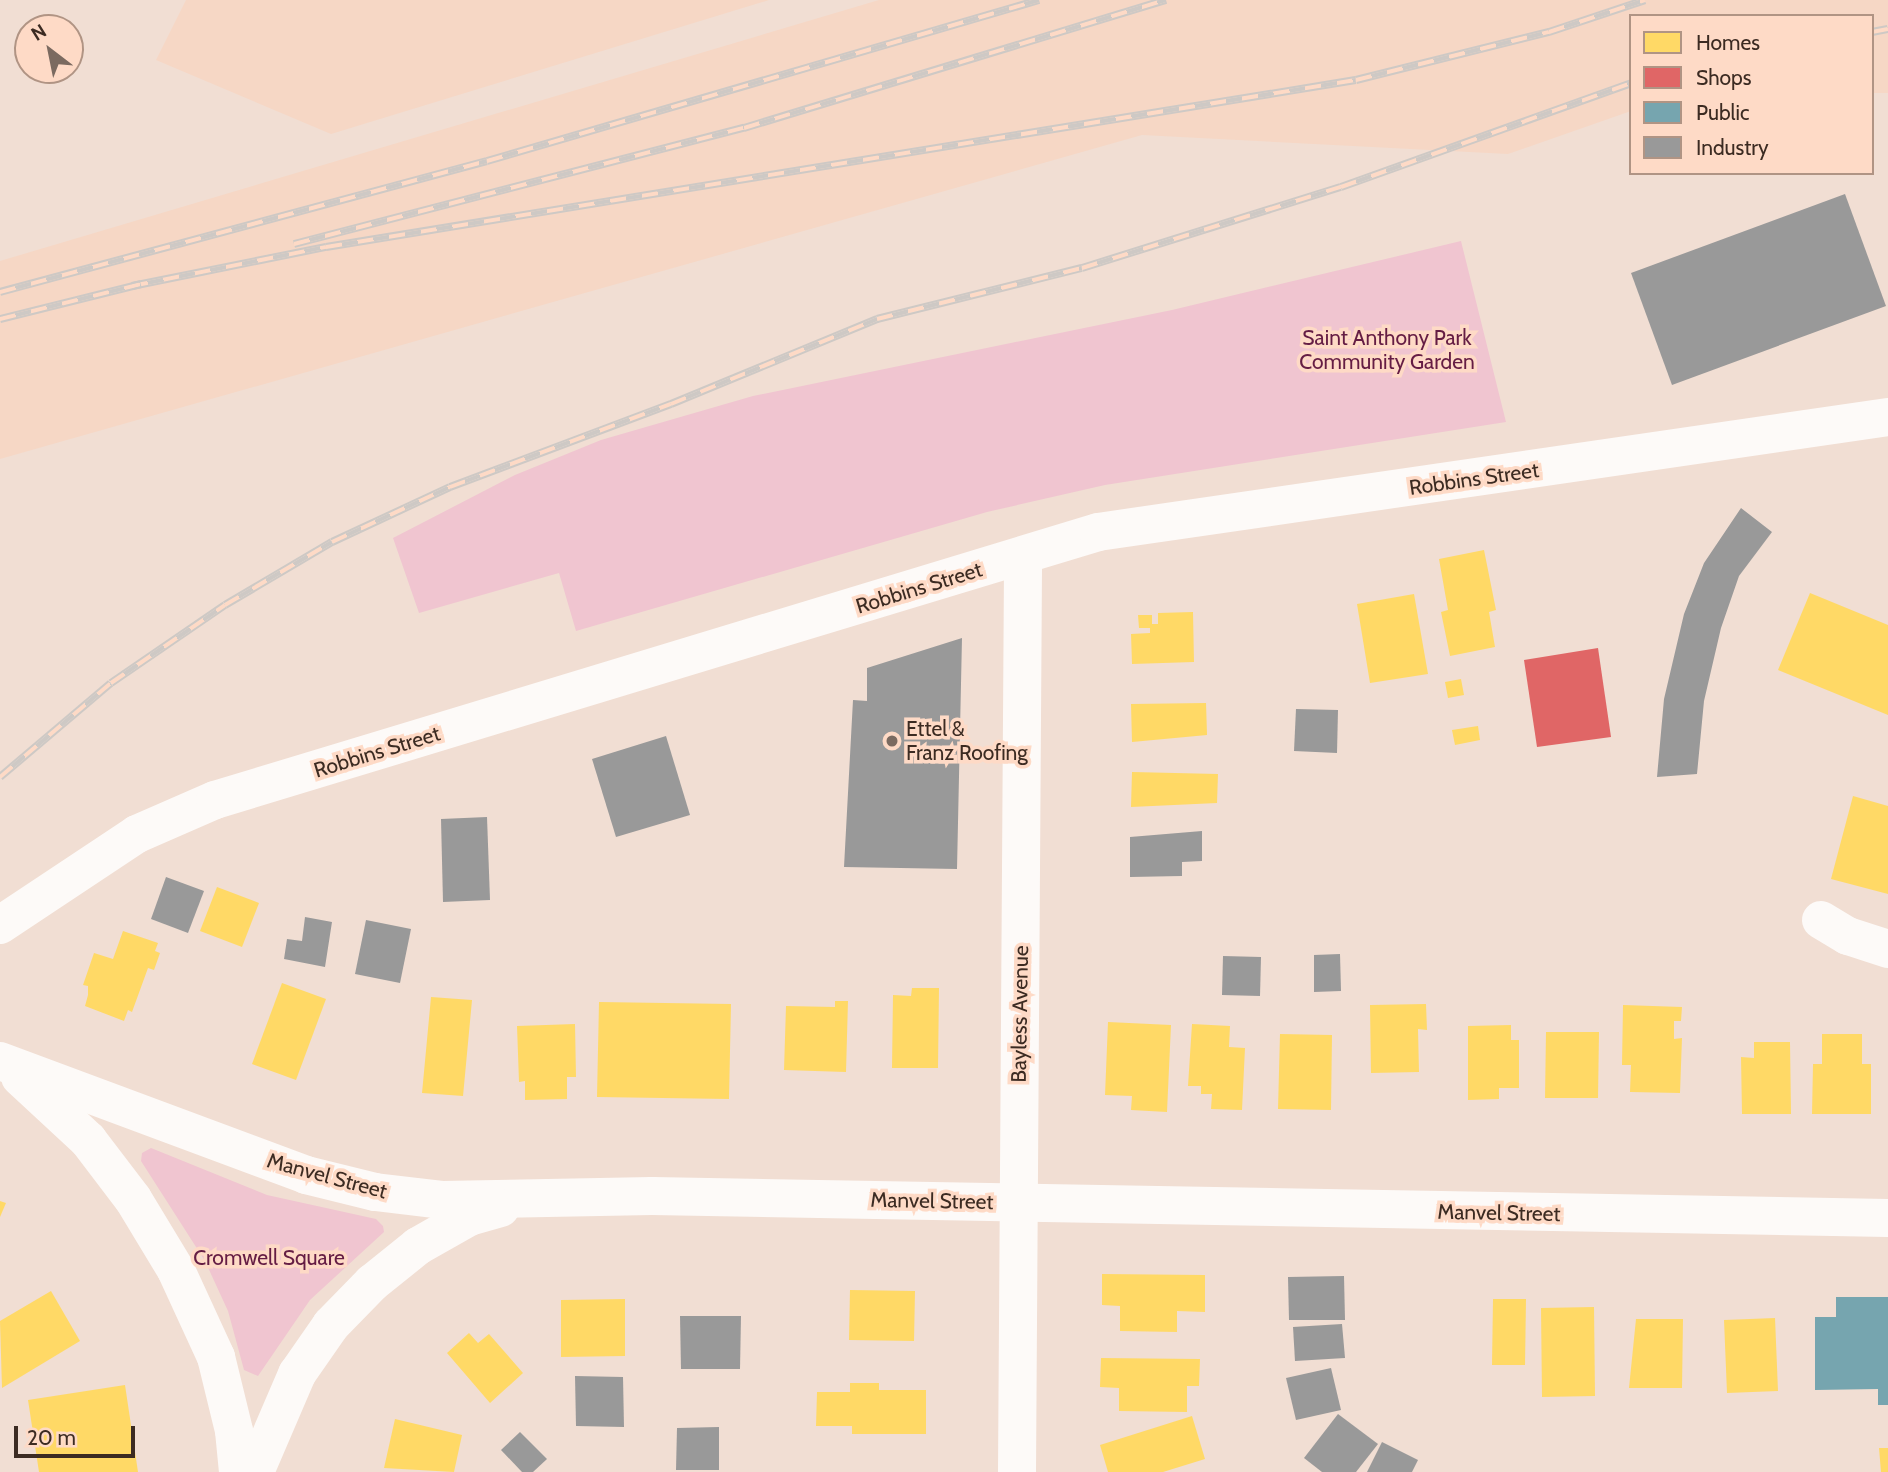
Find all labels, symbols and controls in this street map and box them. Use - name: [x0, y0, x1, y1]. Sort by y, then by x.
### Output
- north arrow: [14, 14, 84, 84]
- legend: [1629, 14, 1874, 175]
- text: N: [27, 19, 50, 46]
- text: Homes: [1696, 30, 1760, 55]
- text: Shops: [1696, 65, 1751, 90]
- text: Public: [1696, 100, 1750, 125]
- text: Industry: [1696, 135, 1769, 160]
- park label: Saint Anthony Park Community Garden: [1299, 325, 1475, 375]
- street label: Robbins Street: [1408, 457, 1540, 501]
- street label: Robbins Street: [853, 557, 985, 619]
- place label: Ettel & Franz Roofing: [906, 716, 1028, 766]
- street label: Robbins Street: [311, 721, 443, 783]
- marker: Ettel & Franz Roofing: [884, 733, 900, 749]
- street label: Bayless Avenue: [1006, 945, 1034, 1083]
- street label: Manvel Street: [264, 1148, 390, 1204]
- street label: Manvel Street: [870, 1187, 994, 1215]
- street label: Manvel Street: [1437, 1199, 1561, 1227]
- park label: Cromwell Square: [193, 1245, 345, 1271]
- scale bar: [18, 1412, 138, 1456]
- text: 20 m: [27, 1425, 76, 1450]

